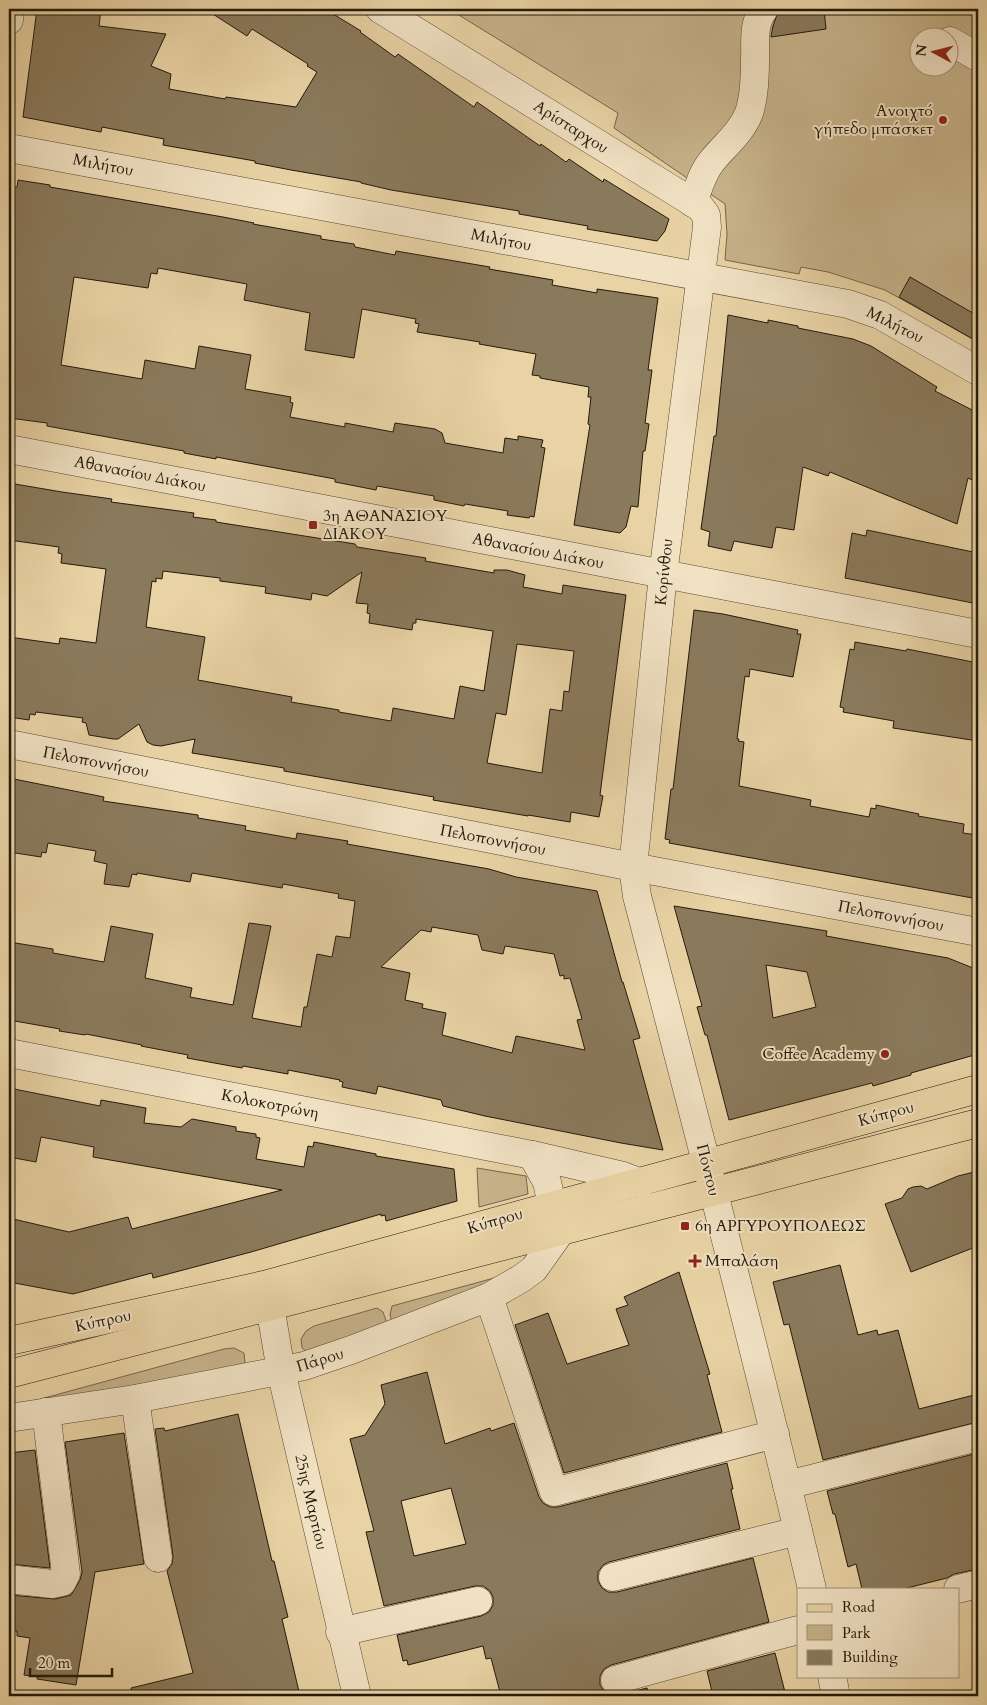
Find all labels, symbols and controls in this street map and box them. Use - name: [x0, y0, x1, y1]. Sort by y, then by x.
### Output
- north arrow: [910, 28, 960, 78]
- text: N: [911, 43, 932, 58]
- street label: Αρίσταρχου: [529, 95, 613, 159]
- place label: Ανοιχτό γήπεδο μπάσκετ: [814, 100, 933, 140]
- marker: Ανοιχτό γήπεδο μπάσκετ: [937, 114, 949, 126]
- street label: Μιλήτου: [71, 148, 135, 182]
- street label: Μιλήτου: [469, 223, 533, 257]
- street label: Μιλήτου: [863, 301, 927, 349]
- street label: Αθανασίου Διάκου: [72, 450, 208, 498]
- place label: 3η ΑΘΑΝΑΣΙΟΥ ΔΙΑΚΟΥ: [323, 505, 448, 545]
- marker: 3η ΑΘΑΝΑΣΙΟΥ ΔΙΑΚΟΥ: [307, 519, 319, 531]
- street label: Αθανασίου Διάκου: [470, 527, 606, 575]
- street label: Κορίνθου: [650, 537, 678, 607]
- street label: Πελοποννήσου: [41, 741, 151, 783]
- street label: Πελοποννήσου: [438, 819, 548, 861]
- street label: Πελοποννήσου: [836, 895, 946, 937]
- place label: Coffee Academy: [762, 1043, 876, 1065]
- marker: Coffee Academy: [879, 1048, 891, 1060]
- street label: Κολοκοτρώνη: [219, 1084, 321, 1124]
- street label: Κύπρου: [856, 1096, 916, 1132]
- street label: Πόντου: [691, 1142, 725, 1198]
- street label: Κύπρου: [465, 1203, 525, 1239]
- place label: 6η ΑΡΓΥΡΟΥΠΟΛΕΩΣ: [695, 1215, 866, 1237]
- marker: 6η ΑΡΓΥΡΟΥΠΟΛΕΩΣ: [679, 1220, 691, 1232]
- place label: Μπαλάση: [705, 1250, 778, 1272]
- marker: Μπαλάση: [689, 1255, 701, 1267]
- street label: Κύπρου: [73, 1304, 133, 1338]
- street label: Πάρου: [294, 1342, 346, 1378]
- street label: 25ης Μαρτίου: [289, 1452, 333, 1552]
- legend: [797, 1588, 960, 1678]
- text: Road: [842, 1597, 875, 1617]
- text: Park: [842, 1623, 871, 1643]
- scale bar: [30, 1645, 112, 1677]
- text: Building: [842, 1647, 898, 1667]
- text: 20 m: [38, 1653, 70, 1673]

